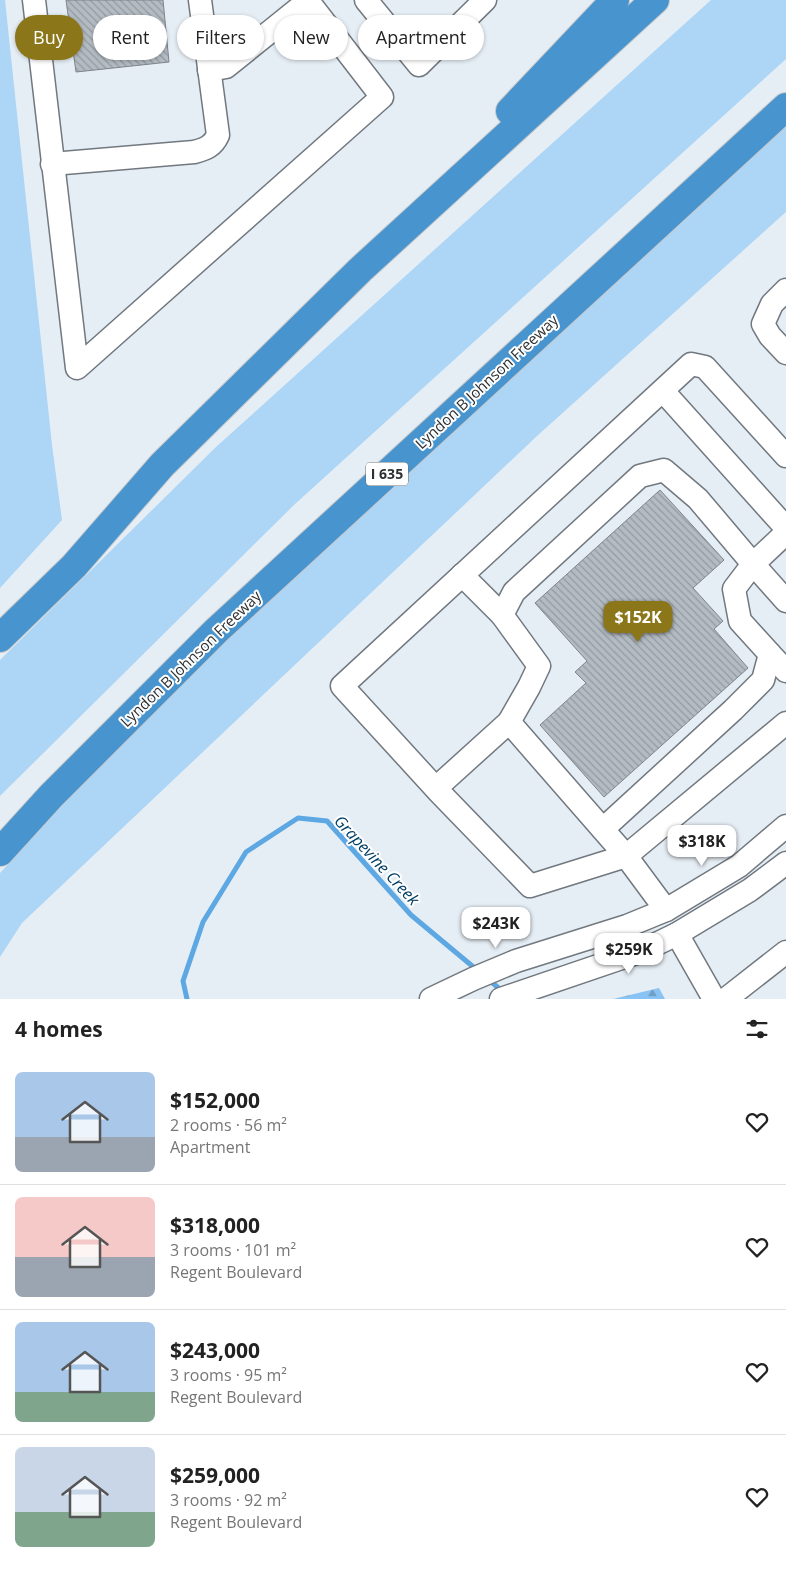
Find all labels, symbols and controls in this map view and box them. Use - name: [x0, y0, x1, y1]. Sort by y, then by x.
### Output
- chip: Buy: [15, 15, 83, 60]
- chip: Rent: [93, 15, 167, 60]
- chip: Filters: [177, 15, 264, 60]
- chip: New: [274, 15, 348, 60]
- chip: Apartment: [358, 15, 484, 60]
- street label: Lyndon B Johnson Freeway: [411, 309, 562, 453]
- road number: I 635: [366, 462, 408, 486]
- street label: Lyndon B Johnson Freeway: [116, 585, 265, 731]
- pin: $152K: [603, 600, 673, 643]
- text: $152K: [614, 606, 662, 628]
- water label: Grapevine Creek: [330, 810, 425, 911]
- pin: $318K: [667, 824, 737, 867]
- text: $318K: [678, 830, 726, 852]
- pin: $243K: [461, 906, 531, 949]
- text: $243K: [472, 912, 520, 934]
- pin: $259K: [594, 932, 664, 975]
- text: $259K: [605, 938, 653, 960]
- text: 4 homes: [15, 1015, 103, 1043]
- icon: filters: [743, 1015, 771, 1043]
- text: $152,000: [170, 1086, 260, 1114]
- icon: home: [55, 1092, 115, 1152]
- icon: heart: [743, 1108, 771, 1136]
- text: 2 rooms · 56 m²: [170, 1114, 287, 1136]
- text: Apartment: [170, 1136, 250, 1158]
- text: $318,000: [170, 1211, 260, 1239]
- icon: home: [55, 1217, 115, 1277]
- icon: heart: [743, 1233, 771, 1261]
- text: 3 rooms · 101 m²: [170, 1239, 296, 1261]
- text: Regent Boulevard: [170, 1261, 302, 1283]
- text: $243,000: [170, 1336, 260, 1364]
- icon: home: [55, 1342, 115, 1402]
- icon: heart: [743, 1358, 771, 1386]
- text: 3 rooms · 95 m²: [170, 1364, 287, 1386]
- text: Regent Boulevard: [170, 1386, 302, 1408]
- text: $259,000: [170, 1461, 260, 1489]
- icon: home: [55, 1467, 115, 1527]
- icon: heart: [743, 1483, 771, 1511]
- text: 3 rooms · 92 m²: [170, 1489, 287, 1511]
- text: Regent Boulevard: [170, 1511, 302, 1533]

